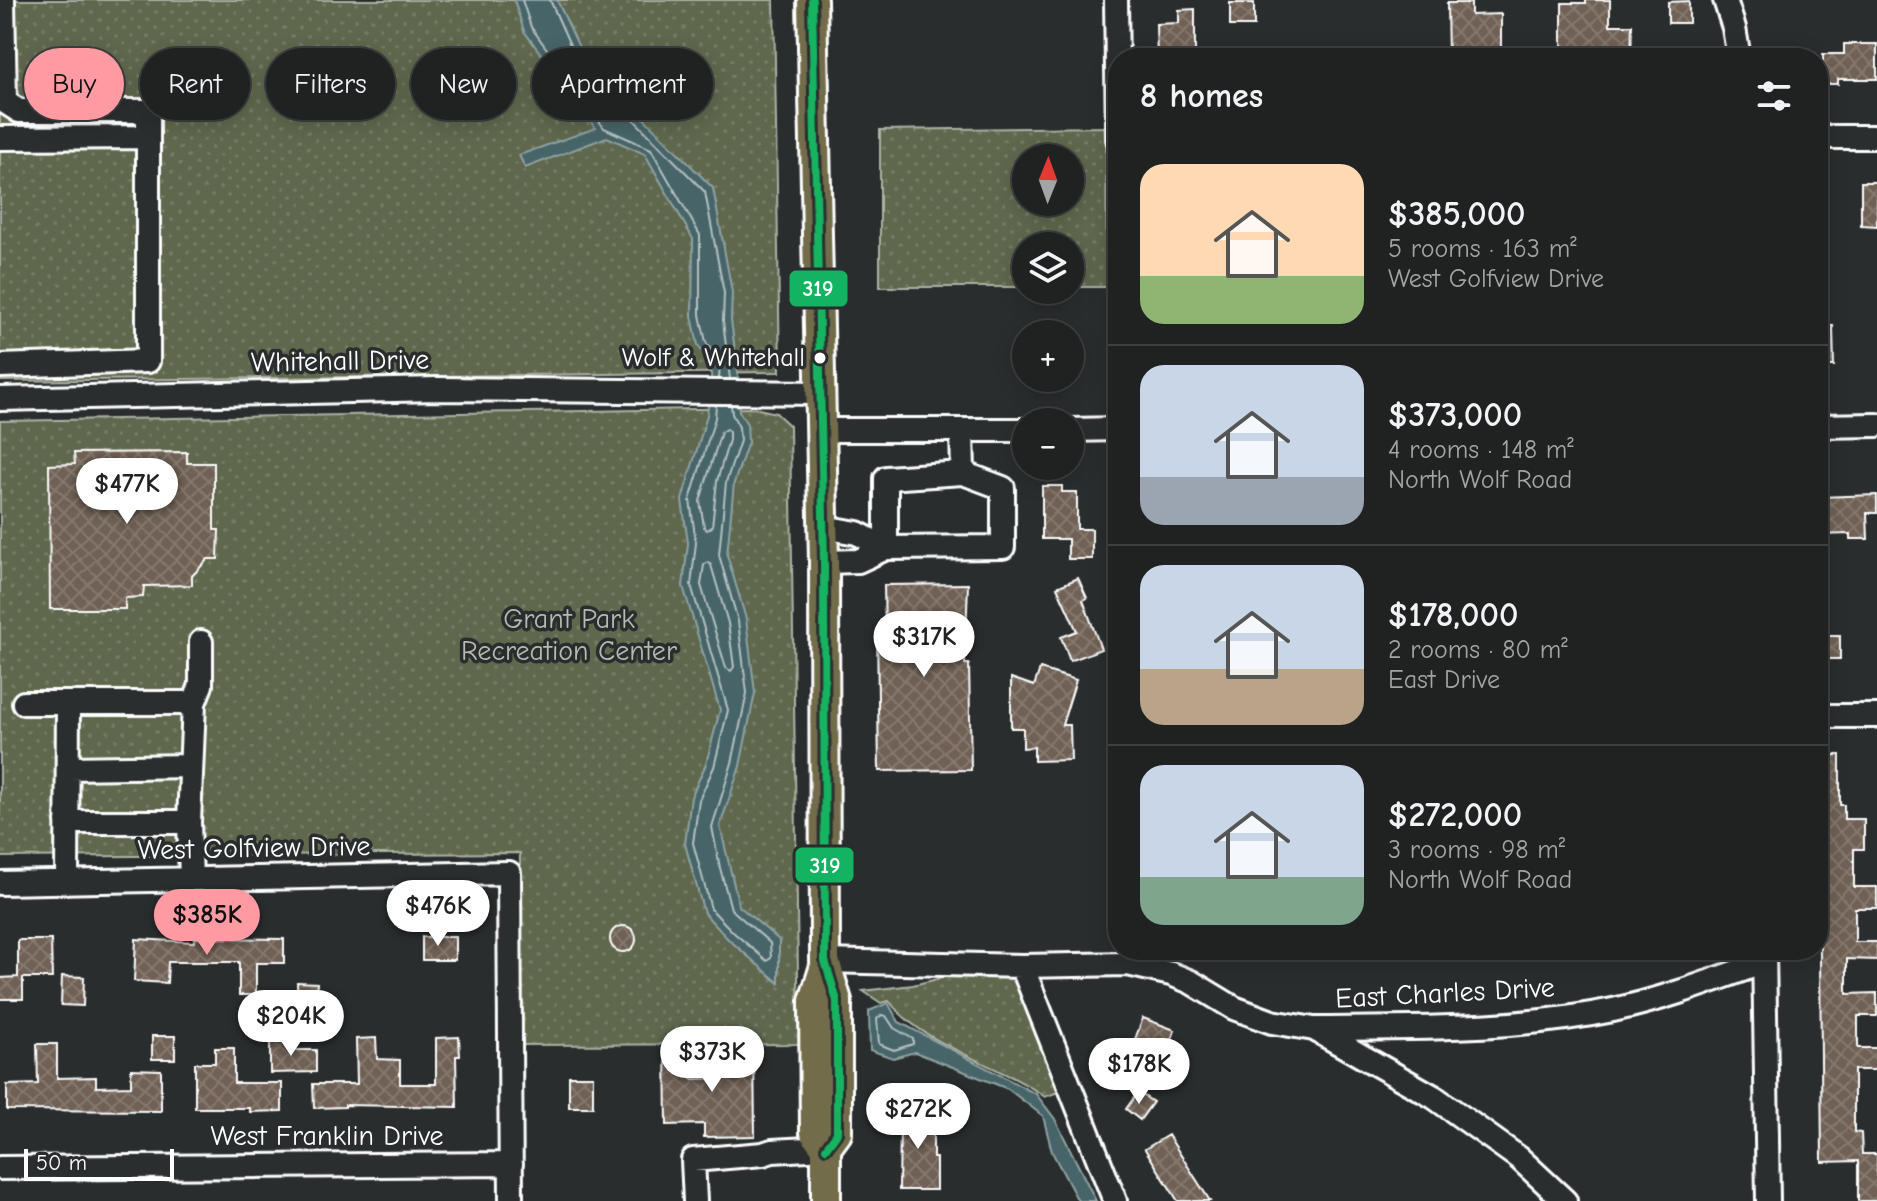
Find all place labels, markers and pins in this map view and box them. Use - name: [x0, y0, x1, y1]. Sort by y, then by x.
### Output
- place label: Wolf & Whitehall: [622, 343, 805, 373]
- marker: Wolf & Whitehall: [812, 350, 828, 366]
- pin: $477K: [71, 458, 183, 526]
- pin: $317K: [868, 611, 980, 679]
- pin: $476K: [382, 880, 494, 948]
- pin: $385K: [151, 889, 263, 957]
- pin: $204K: [235, 990, 347, 1058]
- pin: $373K: [656, 1026, 768, 1094]
- pin: $178K: [1083, 1038, 1195, 1106]
- pin: $272K: [862, 1083, 974, 1151]

